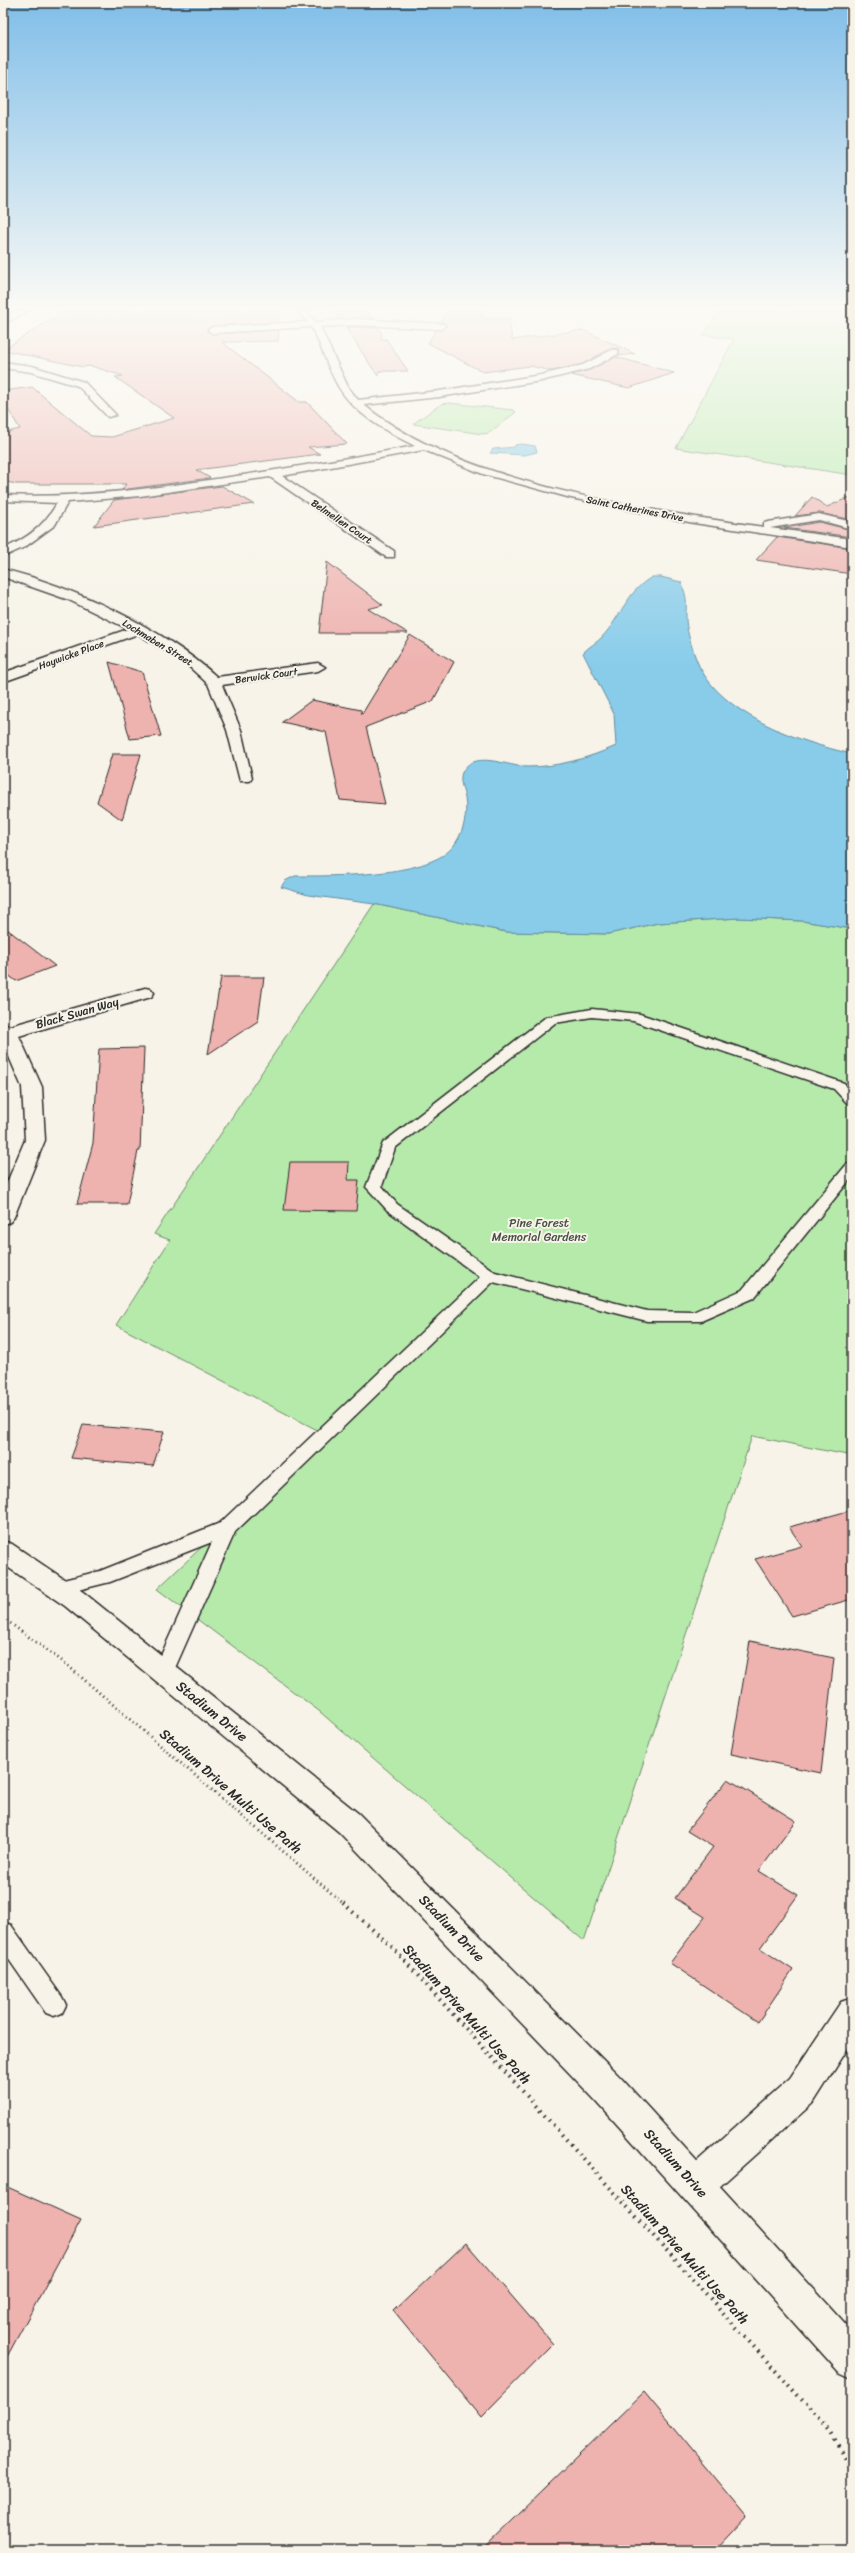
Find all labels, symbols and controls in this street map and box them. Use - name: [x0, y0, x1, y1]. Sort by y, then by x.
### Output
- street label: Saint Catherines Drive: [584, 491, 685, 527]
- street label: Belmellen Court: [307, 495, 376, 549]
- street label: Lochmaben Street: [119, 615, 197, 671]
- street label: Haywicke Place: [36, 635, 107, 675]
- street label: Berwick Court: [234, 663, 299, 689]
- street label: Black Swan Way: [33, 990, 122, 1035]
- park label: Pine Forest Memorial Gardens: [492, 1212, 587, 1248]
- street label: Stadium Drive: [170, 1674, 253, 1748]
- street label: Stadium Drive Multi Use Path: [154, 1722, 308, 1861]
- street label: Stadium Drive: [413, 1888, 491, 1968]
- street label: Stadium Drive Multi Use Path: [396, 1938, 537, 2091]
- street label: Stadium Drive: [637, 2123, 714, 2204]
- street label: Stadium Drive Multi Use Path: [614, 2178, 755, 2331]

